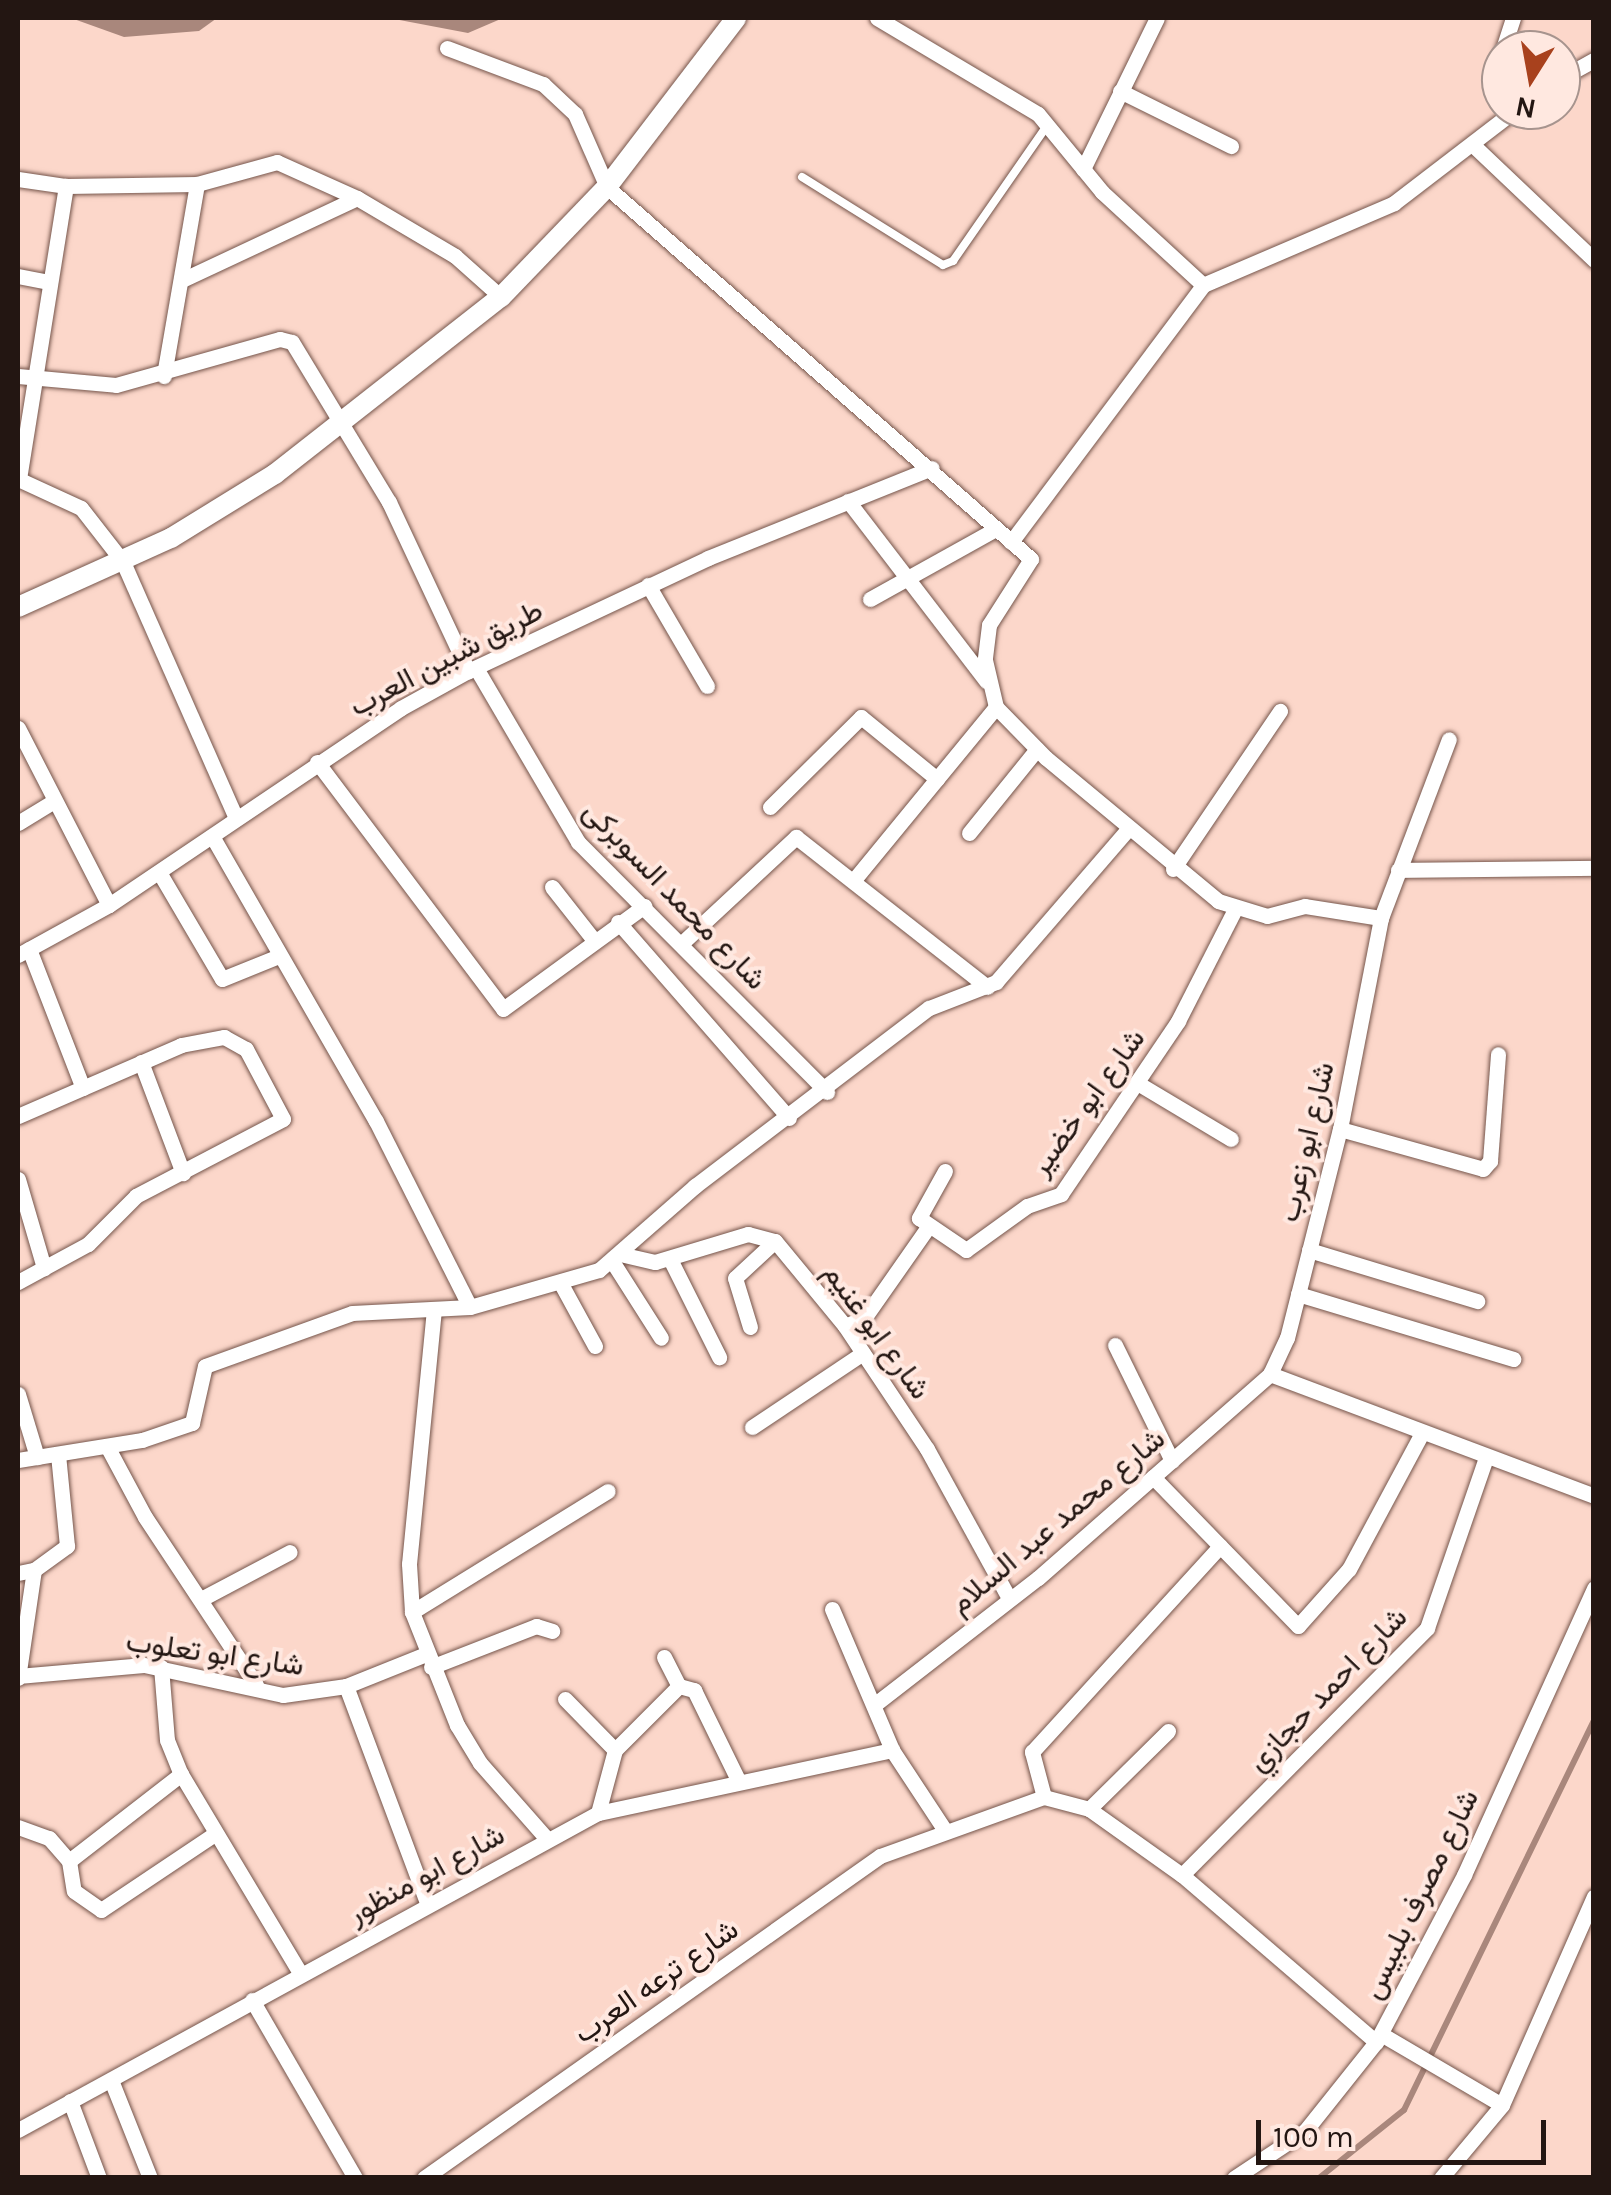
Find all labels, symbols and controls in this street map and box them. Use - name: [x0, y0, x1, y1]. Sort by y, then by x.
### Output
- north arrow: [1481, 30, 1581, 130]
- text: N: [1513, 90, 1539, 126]
- street label: طريق شبين العرب: [343, 592, 549, 724]
- street label: شارع محمد السوبركى: [576, 793, 774, 997]
- street label: شارع ابو خضير: [1022, 1021, 1152, 1183]
- street label: شارع ابو زعرب: [1270, 1059, 1342, 1225]
- street label: شارع ابو غنيم: [816, 1256, 938, 1406]
- street label: شارع محمد عبد السلام: [942, 1420, 1172, 1622]
- street label: شارع احمد حجازي: [1240, 1599, 1414, 1779]
- street label: شارع ابو تعلوب: [124, 1623, 306, 1683]
- street label: شارع مصرف بلبيس: [1354, 1783, 1486, 2005]
- street label: شارع ابو منظور: [341, 1816, 511, 1932]
- street label: شارع ترعه العرب: [567, 1911, 745, 2051]
- scale bar: [1261, 2100, 1551, 2162]
- text: 100 m: [1273, 2119, 1354, 2155]

